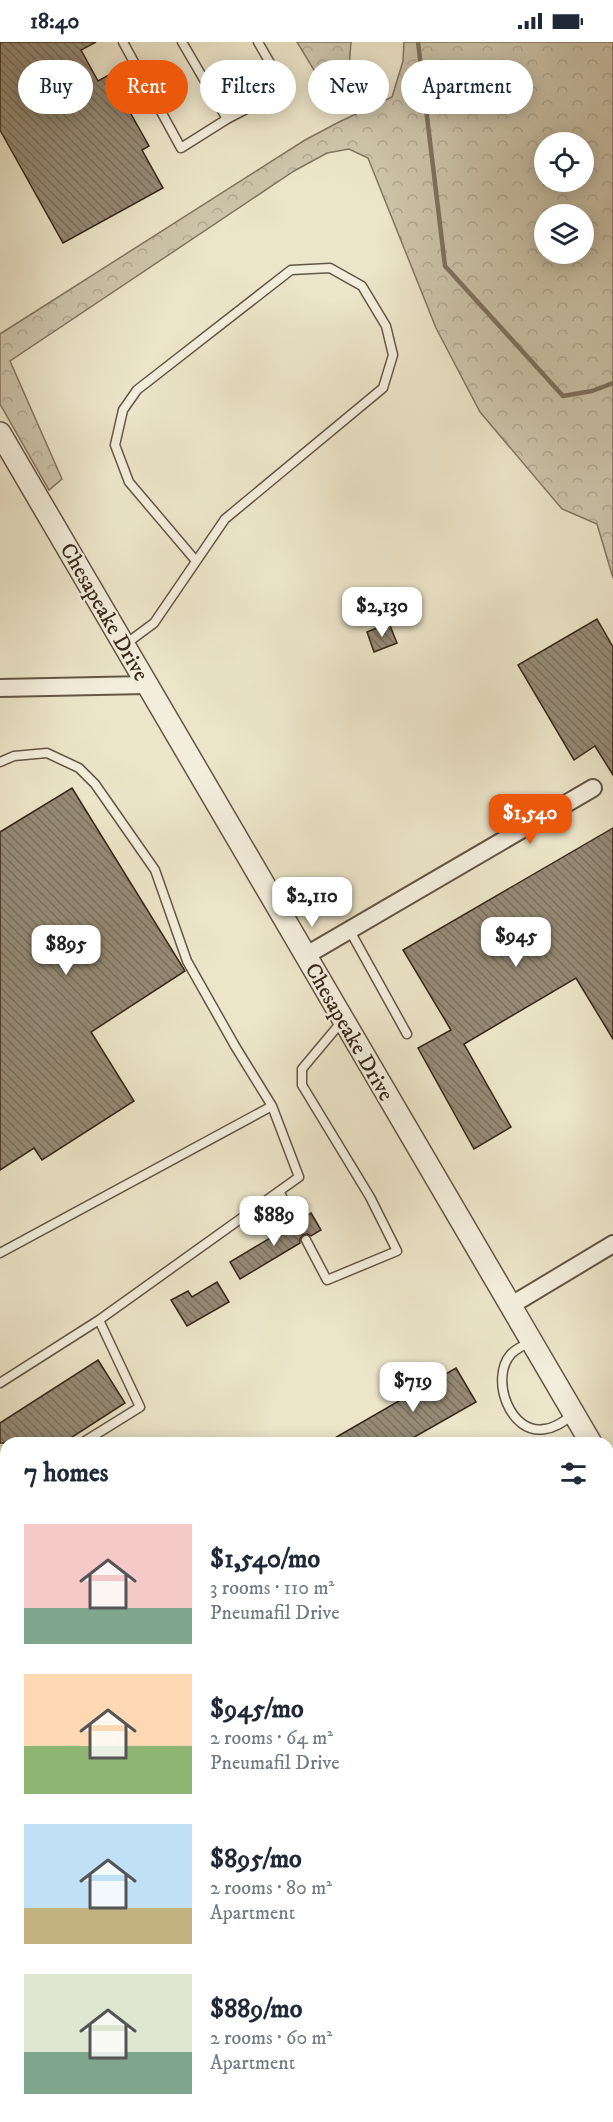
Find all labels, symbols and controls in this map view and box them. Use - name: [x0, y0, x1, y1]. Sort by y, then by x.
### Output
- text: 18:40: [30, 8, 79, 35]
- chip: Buy: [18, 60, 93, 114]
- chip: Rent: [105, 60, 188, 114]
- chip: Filters: [200, 60, 296, 114]
- chip: New: [308, 60, 389, 114]
- chip: Apartment: [401, 60, 533, 114]
- map controls: [534, 132, 594, 264]
- button: locate: [534, 132, 594, 192]
- button: layers: [534, 204, 594, 264]
- street label: Chesapeake Drive: [54, 538, 154, 686]
- pin: $2,130: [333, 587, 431, 638]
- text: $2,130: [356, 594, 408, 619]
- pin: $1,540: [481, 794, 579, 845]
- text: $1,540: [503, 801, 557, 826]
- pin: $2,110: [263, 877, 361, 928]
- text: $2,110: [286, 884, 338, 909]
- pin: $945: [480, 917, 552, 968]
- text: $945: [495, 924, 537, 949]
- pin: $895: [30, 925, 102, 976]
- text: $895: [46, 932, 86, 957]
- street label: Chesapeake Drive: [299, 958, 399, 1106]
- pin: $889: [238, 1196, 310, 1247]
- text: $889: [254, 1203, 294, 1228]
- pin: $719: [377, 1362, 449, 1413]
- text: $719: [394, 1369, 432, 1394]
- text: 7 homes: [24, 1457, 108, 1490]
- icon: filters: [557, 1457, 590, 1490]
- text: $1,540/mo: [210, 1543, 320, 1576]
- icon: home: [72, 1548, 144, 1620]
- text: 3 rooms · 110 m²: [210, 1576, 334, 1601]
- text: Pneumafil Drive: [210, 1601, 340, 1626]
- text: $945/mo: [210, 1693, 304, 1726]
- icon: home: [72, 1698, 144, 1770]
- text: 2 rooms · 64 m²: [210, 1726, 333, 1751]
- text: Pneumafil Drive: [210, 1751, 340, 1776]
- text: $895/mo: [210, 1843, 302, 1876]
- icon: home: [72, 1848, 144, 1920]
- text: 2 rooms · 80 m²: [210, 1876, 332, 1901]
- text: Apartment: [210, 1901, 295, 1926]
- text: $889/mo: [210, 1993, 302, 2026]
- icon: home: [72, 1998, 144, 2070]
- text: 2 rooms · 60 m²: [210, 2026, 332, 2051]
- text: Apartment: [210, 2051, 295, 2076]

